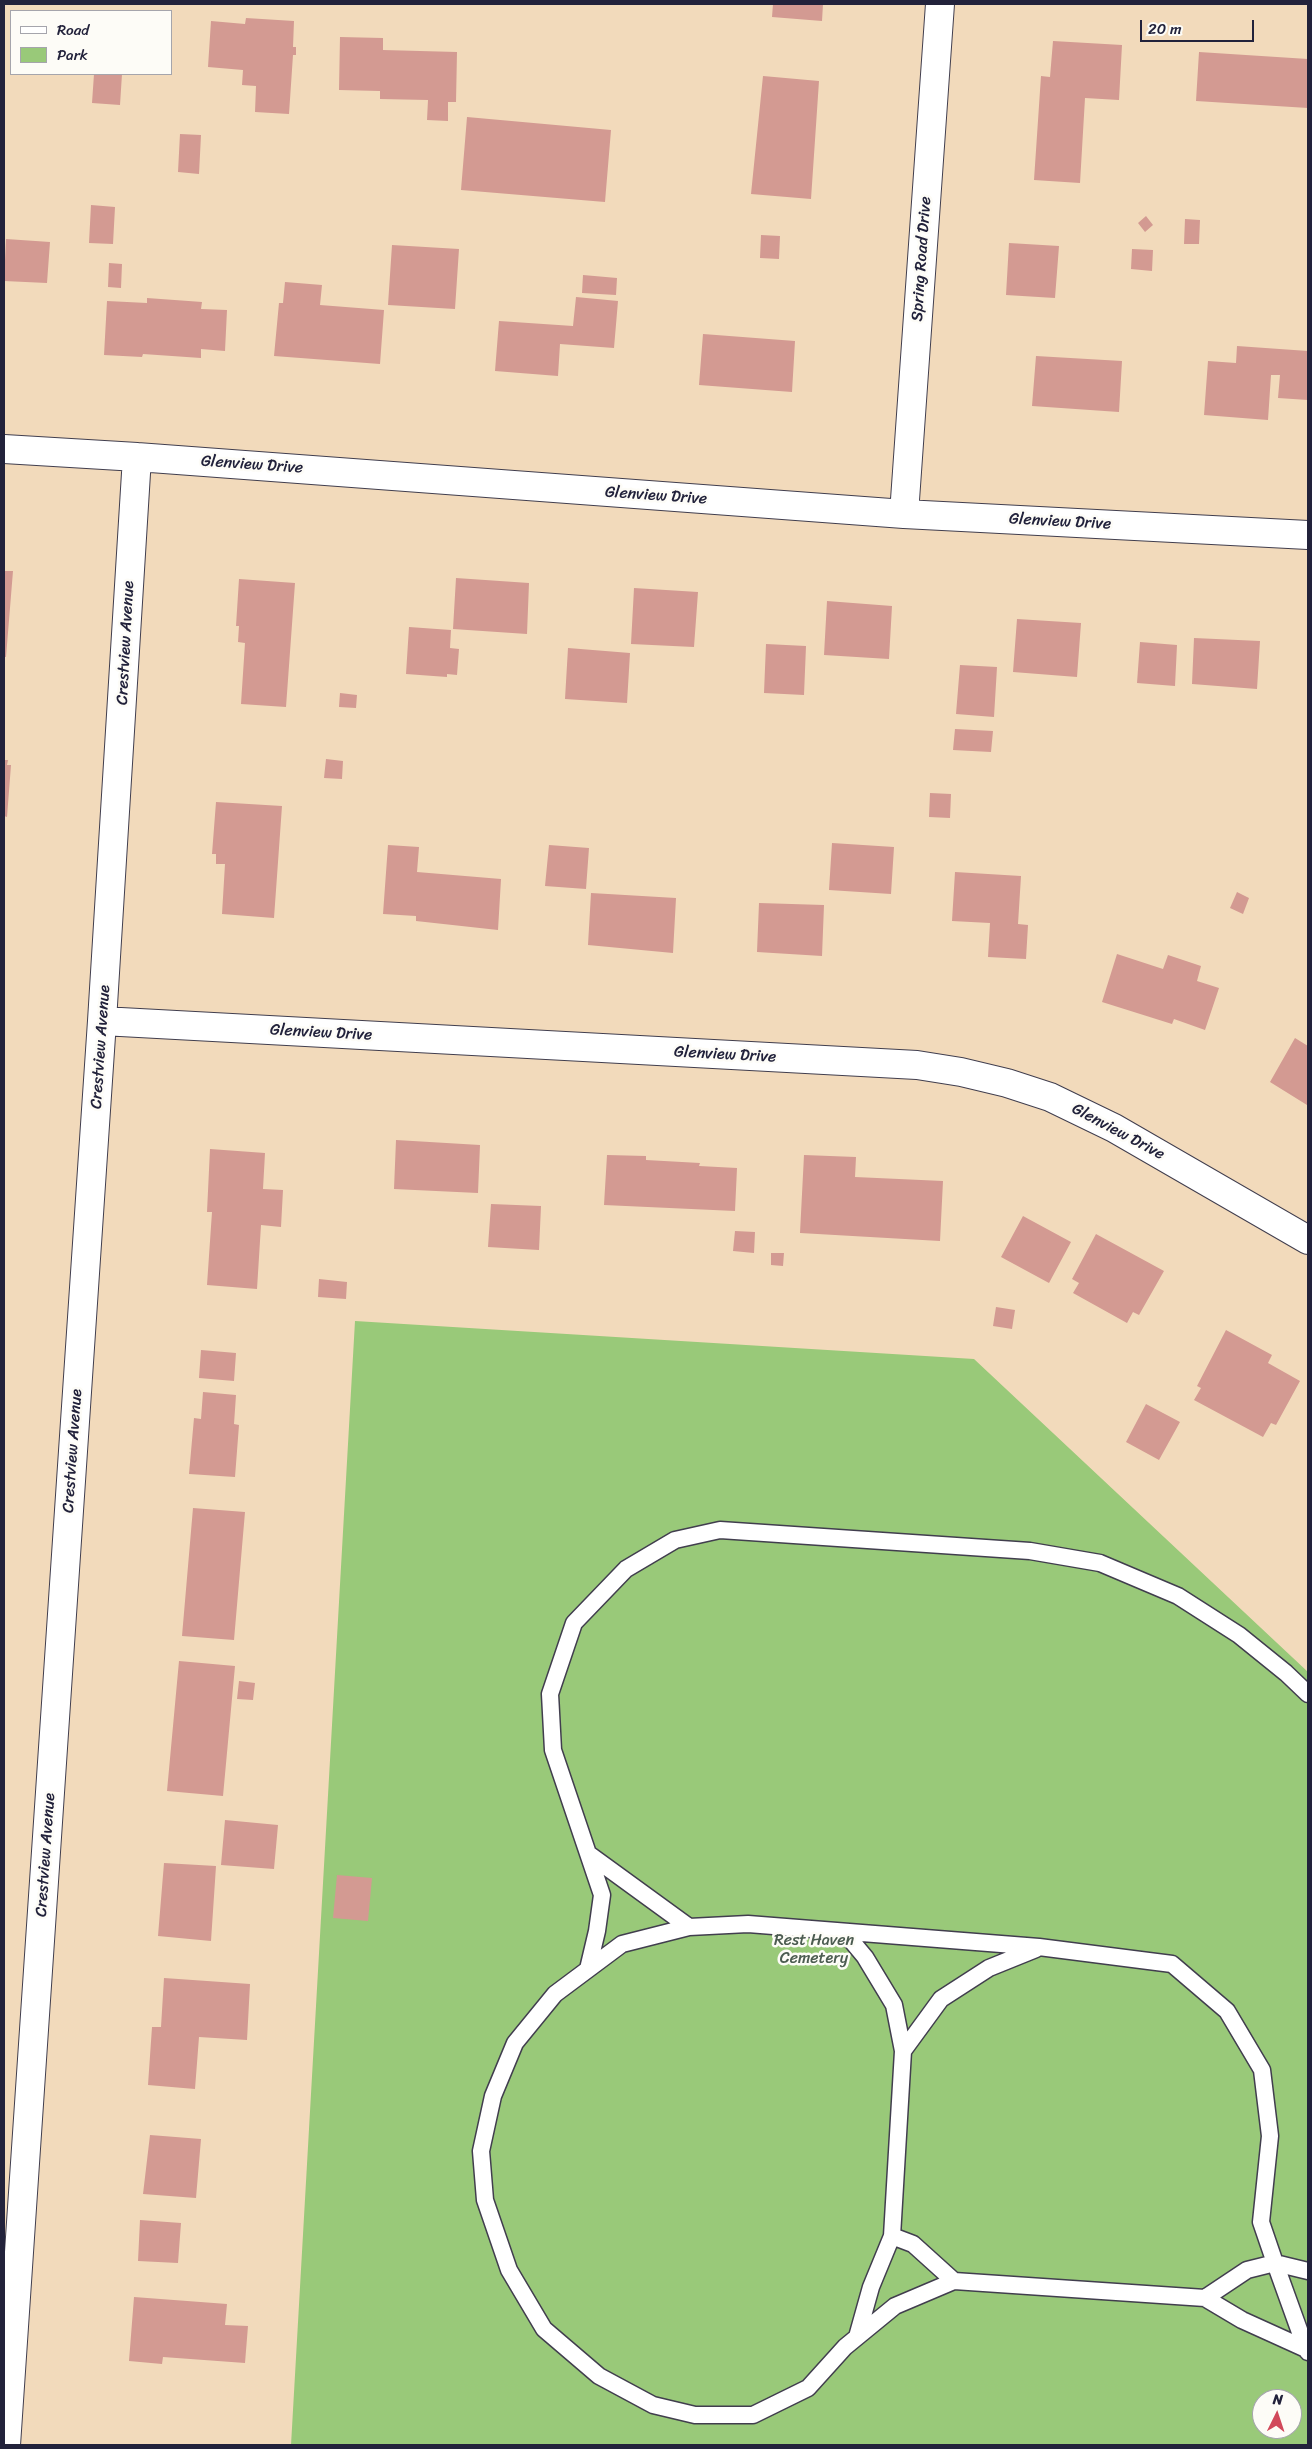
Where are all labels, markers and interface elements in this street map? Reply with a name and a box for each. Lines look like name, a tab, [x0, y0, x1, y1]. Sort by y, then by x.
legend	[10, 10, 172, 75]
scale bar	[1142, 10, 1256, 42]
text: 20 m	[1148, 16, 1182, 42]
text: Road	[57, 17, 89, 43]
text: Park	[57, 42, 88, 68]
street label: Spring Road Drive	[908, 196, 936, 322]
street label: Glenview Drive	[200, 452, 304, 478]
street label: Glenview Drive	[604, 483, 708, 509]
street label: Glenview Drive	[1008, 510, 1112, 534]
street label: Crestview Avenue	[113, 580, 139, 706]
street label: Crestview Avenue	[87, 984, 115, 1110]
street label: Glenview Drive	[269, 1021, 373, 1045]
street label: Glenview Drive	[673, 1043, 777, 1067]
street label: Glenview Drive	[1068, 1099, 1168, 1165]
street label: Crestview Avenue	[59, 1388, 87, 1514]
street label: Crestview Avenue	[32, 1792, 60, 1918]
park label: Rest Haven Cemetery	[774, 1931, 854, 1969]
text: N	[1272, 2387, 1284, 2412]
north arrow	[1252, 2389, 1302, 2439]

